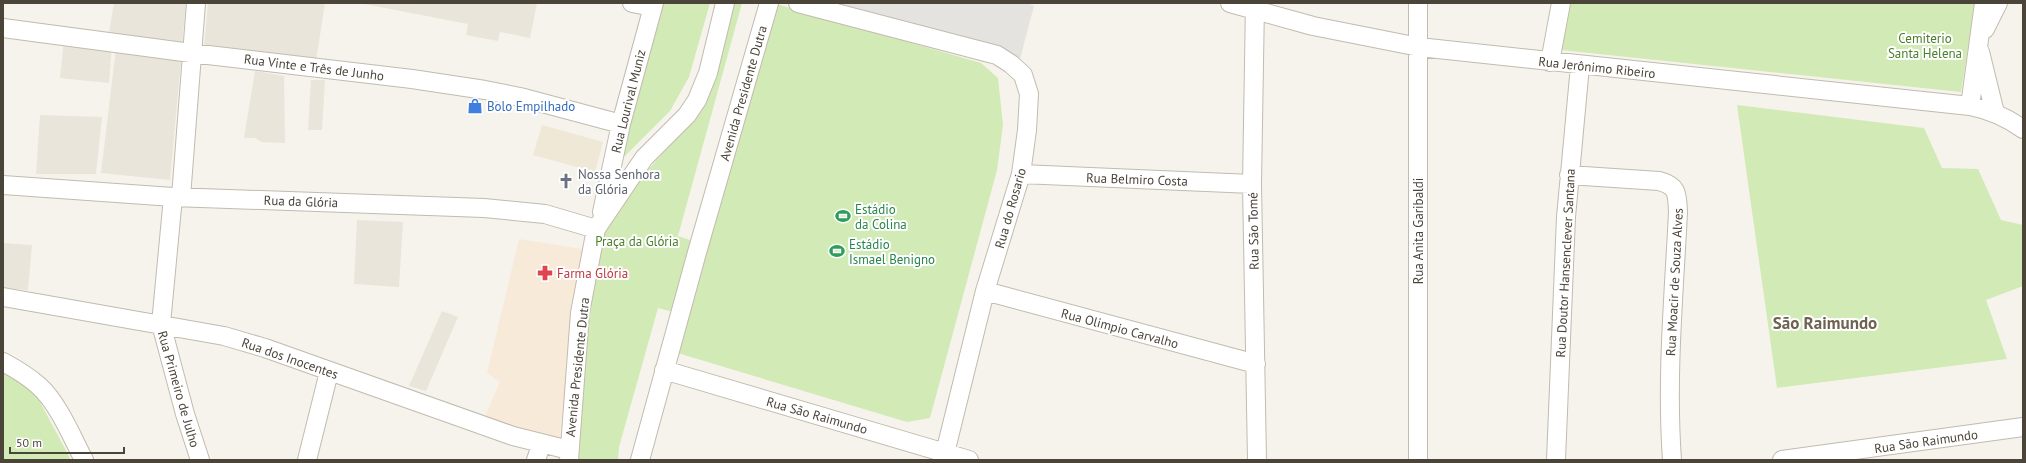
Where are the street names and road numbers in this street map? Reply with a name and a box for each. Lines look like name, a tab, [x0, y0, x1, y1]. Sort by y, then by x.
street label: Avenida Presidente Dutra	[716, 23, 771, 163]
street label: Rua Lourival Muniz	[607, 47, 650, 155]
street label: Rua Vinte e Três de Junho	[243, 50, 385, 85]
street label: Rua Jerônimo Ribeiro	[1538, 53, 1656, 82]
street label: Rua do Rosario	[991, 166, 1030, 250]
street label: Rua Doutor Hansenclever Santana	[1552, 168, 1579, 358]
street label: Rua Belmiro Costa	[1086, 169, 1188, 190]
street label: Rua Anita Garibaldi	[1410, 178, 1427, 284]
street label: Rua da Glória	[263, 192, 339, 211]
street label: Rua São Tomé	[1244, 192, 1263, 270]
street label: Rua Moacir de Souza Alves	[1662, 208, 1687, 357]
street label: Avenida Presidente Dutra	[562, 297, 593, 438]
street label: Rua Olimpio Carvalho	[1059, 305, 1180, 352]
street label: Rua Primeiro de Julho	[154, 329, 203, 449]
street label: Rua dos Inocentes	[239, 334, 340, 383]
street label: Rua São Raimundo	[764, 393, 869, 438]
street label: Rua São Raimundo	[1873, 426, 1979, 457]

